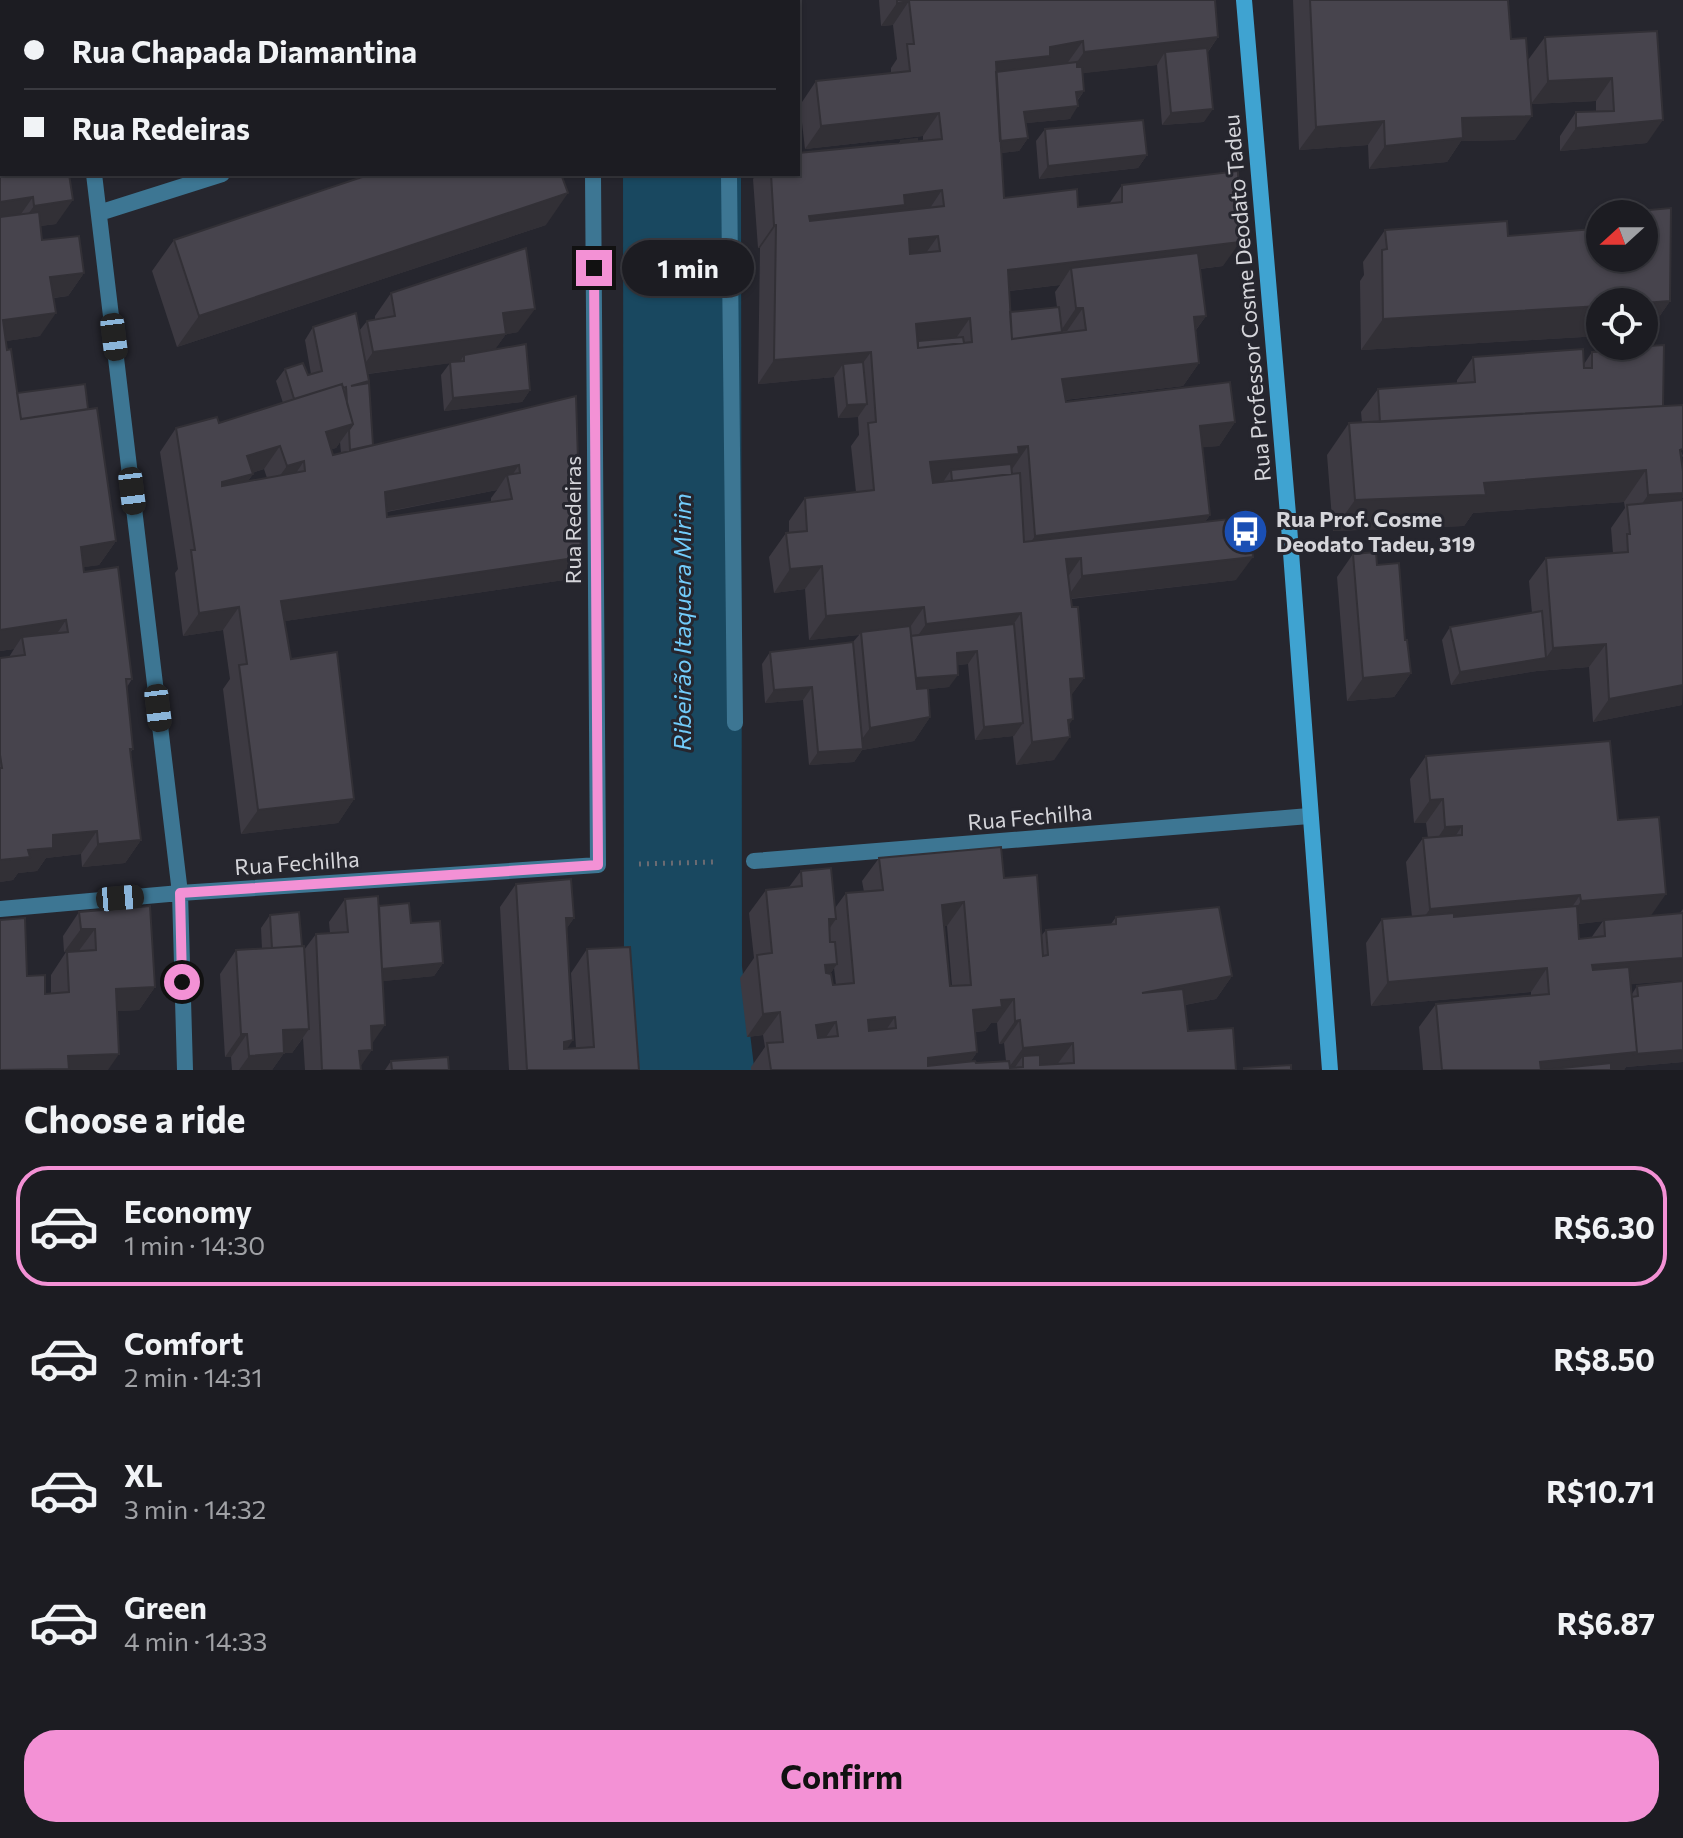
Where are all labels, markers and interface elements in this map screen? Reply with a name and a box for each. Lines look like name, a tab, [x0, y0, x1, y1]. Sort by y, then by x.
text: Rua Chapada Diamantina	[72, 32, 417, 69]
text: Rua Redeiras	[72, 109, 250, 146]
street label: Rua Professor Cosme Deodato Tadeu	[1217, 113, 1276, 483]
north arrow	[1586, 200, 1658, 272]
map controls	[1586, 200, 1658, 360]
callout: 1 min	[622, 240, 754, 296]
route end	[576, 250, 612, 286]
text: 1 min	[657, 252, 719, 283]
button: locate	[1586, 288, 1658, 360]
car	[99, 312, 129, 362]
street label: Rua Redeiras	[559, 456, 586, 584]
car	[117, 466, 147, 516]
water label: Ribeirão Itaquera Mirim	[667, 493, 696, 751]
place label: Rua Prof. Cosme Deodato Tadeu, 319	[1276, 505, 1475, 557]
bus stop icon: Rua Prof. Cosme Deodato Tadeu, 319	[1221, 508, 1269, 556]
car	[143, 683, 173, 733]
street label: Rua Fechilha	[966, 798, 1094, 835]
street label: Rua Fechilha	[234, 845, 360, 880]
car	[95, 884, 145, 912]
route start	[164, 964, 200, 1000]
text: Choose a ride	[24, 1096, 245, 1140]
icon: car	[28, 1190, 100, 1262]
text: Economy	[124, 1192, 252, 1229]
text: R$6.30	[1554, 1208, 1655, 1245]
text: 1 min · 14:30	[124, 1229, 265, 1260]
icon: car	[28, 1322, 100, 1394]
text: Comfort	[124, 1324, 243, 1361]
text: R$8.50	[1554, 1340, 1655, 1377]
text: 2 min · 14:31	[124, 1361, 263, 1392]
icon: car	[28, 1454, 100, 1526]
text: XL	[124, 1456, 163, 1493]
text: R$10.71	[1546, 1472, 1655, 1509]
text: 3 min · 14:32	[124, 1493, 266, 1524]
icon: car	[28, 1586, 100, 1658]
text: Green	[124, 1588, 207, 1625]
text: R$6.87	[1557, 1604, 1655, 1641]
text: 4 min · 14:33	[124, 1625, 267, 1656]
button: Confirm	[24, 1730, 1659, 1822]

